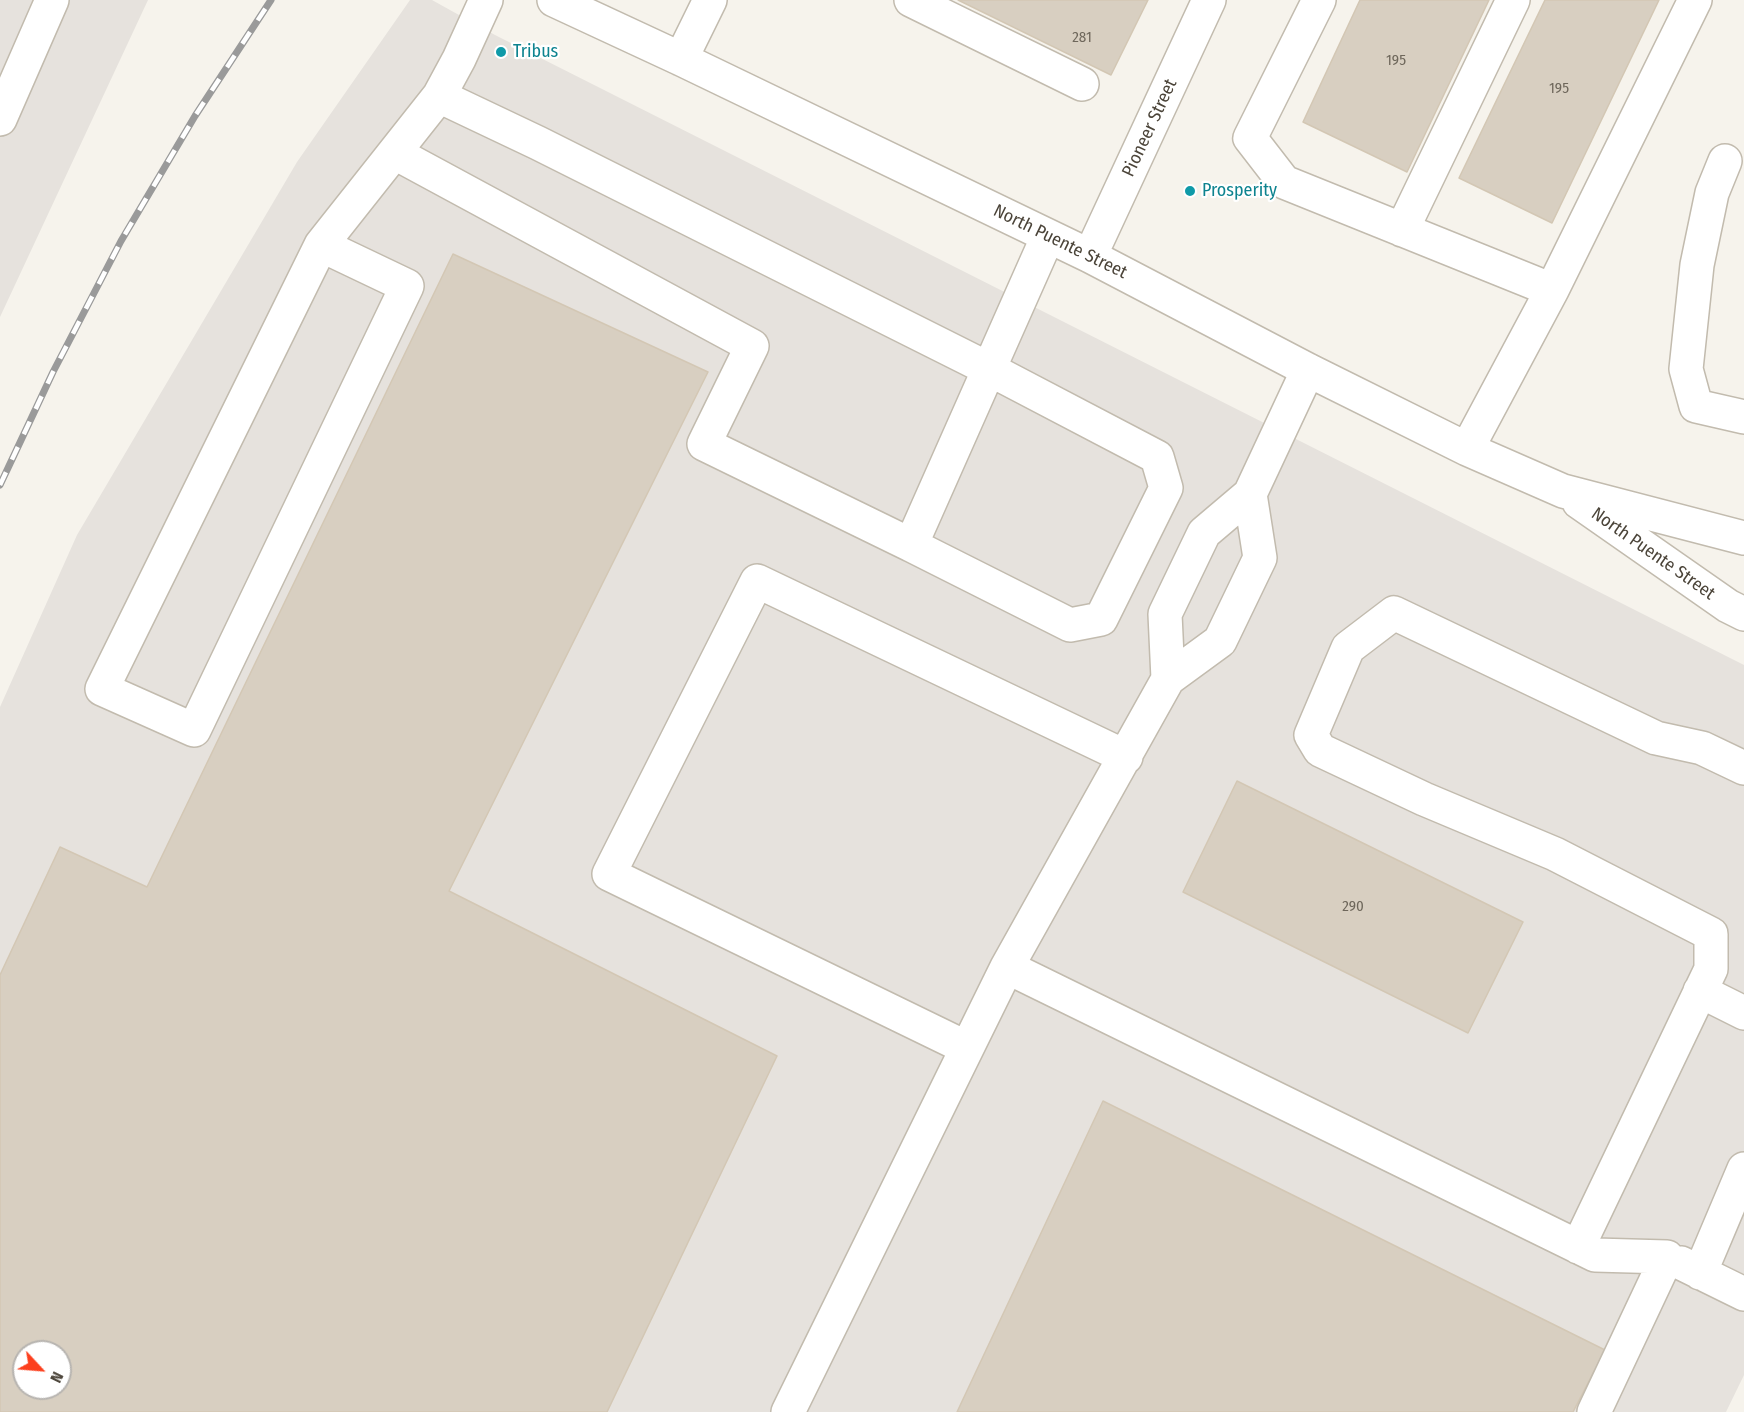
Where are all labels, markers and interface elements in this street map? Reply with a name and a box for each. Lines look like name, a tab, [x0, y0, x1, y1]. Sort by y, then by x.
house number: 281	[1072, 29, 1092, 47]
place label: Tribus	[513, 41, 558, 63]
marker: Tribus	[494, 45, 508, 59]
house number: 195	[1386, 52, 1406, 70]
street label: Pioneer Street	[1118, 76, 1182, 180]
house number: 195	[1549, 80, 1569, 98]
place label: Prosperity	[1202, 180, 1277, 202]
marker: Prosperity	[1183, 184, 1197, 198]
street label: North Puente Street	[990, 200, 1130, 284]
street label: North Puente Street	[1587, 503, 1719, 605]
house number: 290	[1342, 898, 1364, 916]
north arrow	[12, 1340, 72, 1400]
text: N	[46, 1369, 67, 1386]

